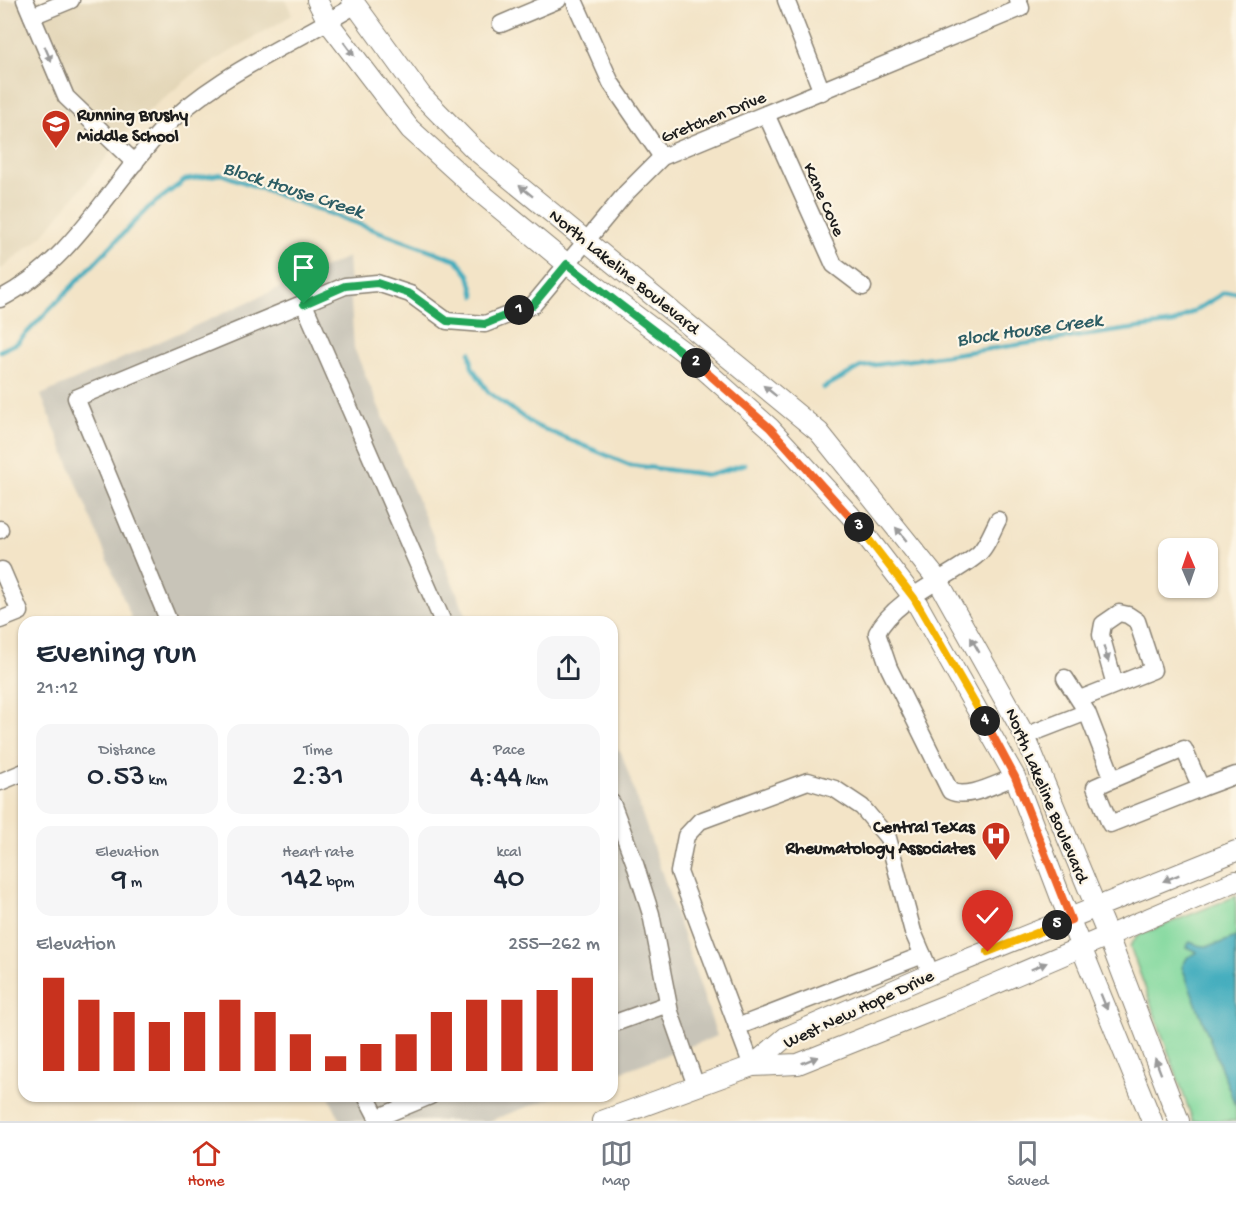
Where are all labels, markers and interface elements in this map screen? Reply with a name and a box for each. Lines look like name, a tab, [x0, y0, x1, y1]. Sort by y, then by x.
one-way arrow	[343, 40, 355, 56]
one-way arrow	[44, 45, 53, 63]
street label: Gretchen Drive	[658, 87, 770, 149]
place label: Running Brushy Middle School	[76, 106, 188, 148]
school or university icon: Running Brushy Middle School	[40, 108, 72, 150]
water label: Block House Creek	[220, 158, 368, 226]
street label: Kane Cove	[797, 160, 849, 241]
one-way arrow	[519, 186, 534, 198]
street label: North Lakeline Boulevard	[544, 206, 704, 341]
pin	[278, 242, 329, 304]
icon: arrive	[287, 251, 320, 284]
pin: 1	[504, 295, 534, 325]
text: 1	[516, 300, 522, 319]
water label: Block House Creek	[955, 310, 1106, 353]
pin: 2	[681, 348, 711, 378]
text: 2	[692, 353, 700, 372]
one-way arrow	[762, 384, 778, 397]
pin: 3	[844, 512, 874, 542]
text: 3	[855, 517, 863, 536]
one-way arrow	[894, 526, 907, 542]
north arrow	[1158, 538, 1218, 598]
map controls	[1158, 538, 1218, 598]
text: Evening run	[36, 636, 196, 674]
button: share	[537, 636, 600, 699]
one-way arrow	[970, 636, 980, 653]
one-way arrow	[1102, 645, 1111, 663]
text: 21:12	[36, 678, 78, 701]
street label: North Lakeline Boulevard	[999, 705, 1093, 888]
pin: 4	[970, 706, 1000, 736]
text: 4	[981, 711, 989, 730]
text: Distance	[99, 742, 155, 761]
text: Time	[303, 742, 333, 761]
text: Pace	[493, 742, 525, 761]
text: 0.53	[87, 761, 145, 796]
text: 2:31	[292, 761, 344, 796]
text: 4:44	[470, 761, 522, 796]
text: km	[145, 772, 167, 791]
text: /km	[522, 772, 548, 791]
place label: Central Texas Rheumatology Associates	[785, 818, 976, 860]
hospital icon: Central Texas Rheumatology Associates	[980, 820, 1012, 862]
text: Elevation	[95, 844, 159, 863]
text: Heart rate	[282, 844, 354, 863]
text: kcal	[497, 844, 521, 863]
text: 9	[112, 863, 127, 898]
text: 142	[282, 863, 323, 898]
text: 40	[493, 863, 525, 898]
one-way arrow	[1162, 873, 1180, 883]
text: m	[127, 874, 142, 893]
text: bpm	[323, 874, 354, 893]
pin	[962, 890, 1013, 952]
icon: check	[971, 899, 1004, 932]
pin: 5	[1042, 910, 1072, 940]
text: 5	[1053, 915, 1061, 934]
text: Elevation	[36, 934, 116, 957]
text: 255–262 m	[508, 934, 600, 957]
one-way arrow	[1030, 961, 1048, 971]
street label: West New Hope Drive	[781, 966, 938, 1054]
one-way arrow	[1099, 993, 1109, 1011]
one-way arrow	[801, 1054, 819, 1064]
one-way arrow	[1153, 1057, 1163, 1075]
tab: Home	[187, 1137, 225, 1192]
tab: Map	[600, 1137, 633, 1192]
tab: Saved	[1007, 1137, 1048, 1192]

